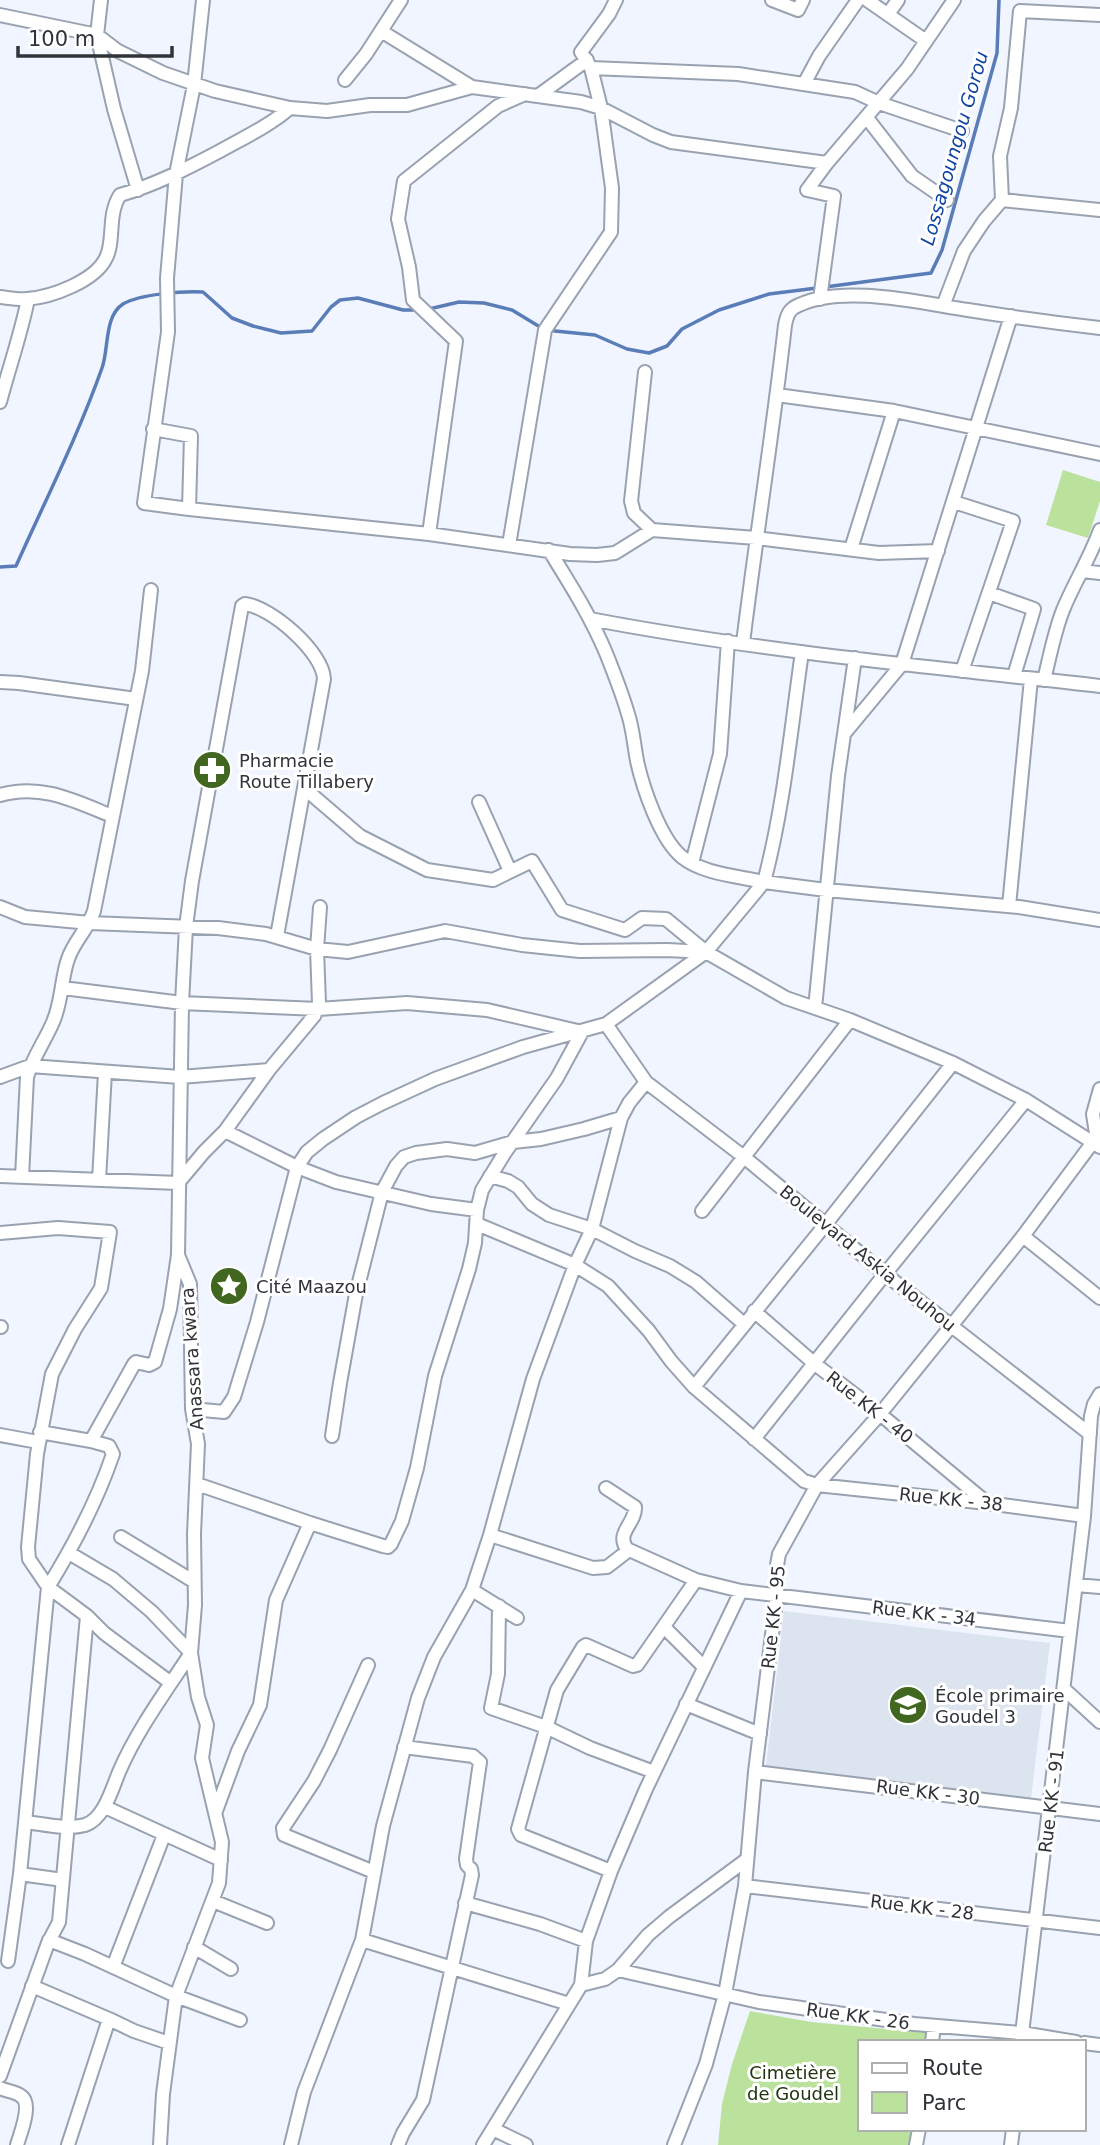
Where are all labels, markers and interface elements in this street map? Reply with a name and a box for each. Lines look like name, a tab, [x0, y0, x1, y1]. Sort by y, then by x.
scale bar	[18, 14, 172, 58]
text: 100 m	[28, 27, 95, 51]
water label: Lossagoungou Gorou	[916, 48, 992, 248]
pharmacy icon: Pharmacie Route Tillabery	[191, 749, 233, 791]
place label: Pharmacie Route Tillabery	[239, 750, 374, 792]
street label: Boulevard Askia Nouhou	[776, 1181, 960, 1335]
place icon: Cité Maazou	[208, 1265, 250, 1307]
place label: Cité Maazou	[256, 1276, 367, 1297]
street label: Anassara kwara	[177, 1287, 207, 1431]
street label: Rue KK - 40	[822, 1367, 918, 1447]
street label: Rue KK - 38	[898, 1483, 1004, 1515]
street label: Rue KK - 95	[757, 1564, 789, 1670]
street label: Rue KK - 34	[871, 1596, 977, 1630]
school or university icon: École primaire Goudel 3	[887, 1684, 929, 1726]
place label: École primaire Goudel 3	[935, 1685, 1065, 1727]
street label: Rue KK - 91	[1034, 1748, 1068, 1854]
street label: Rue KK - 30	[875, 1775, 981, 1809]
street label: Rue KK - 28	[869, 1890, 975, 1924]
street label: Rue KK - 26	[805, 1998, 911, 2034]
legend	[858, 2040, 1086, 2131]
text: Route	[922, 2056, 983, 2080]
park label: Cimetière de Goudel	[747, 2062, 839, 2104]
text: Parc	[922, 2091, 966, 2115]

